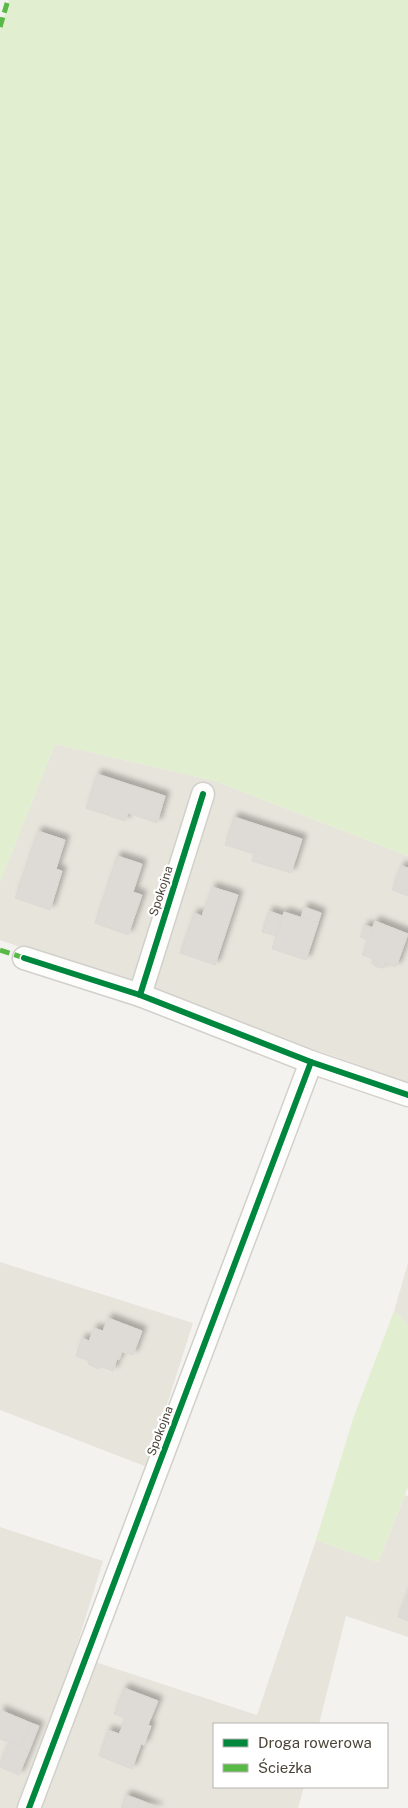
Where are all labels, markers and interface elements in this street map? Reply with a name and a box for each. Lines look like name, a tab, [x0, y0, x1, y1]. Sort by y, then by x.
street label: Spokojna	[146, 864, 176, 918]
street label: Spokojna	[144, 1404, 176, 1458]
legend	[213, 1723, 388, 1788]
text: Droga rowerowa	[258, 1734, 372, 1751]
text: Ścieżka	[258, 1758, 312, 1776]

